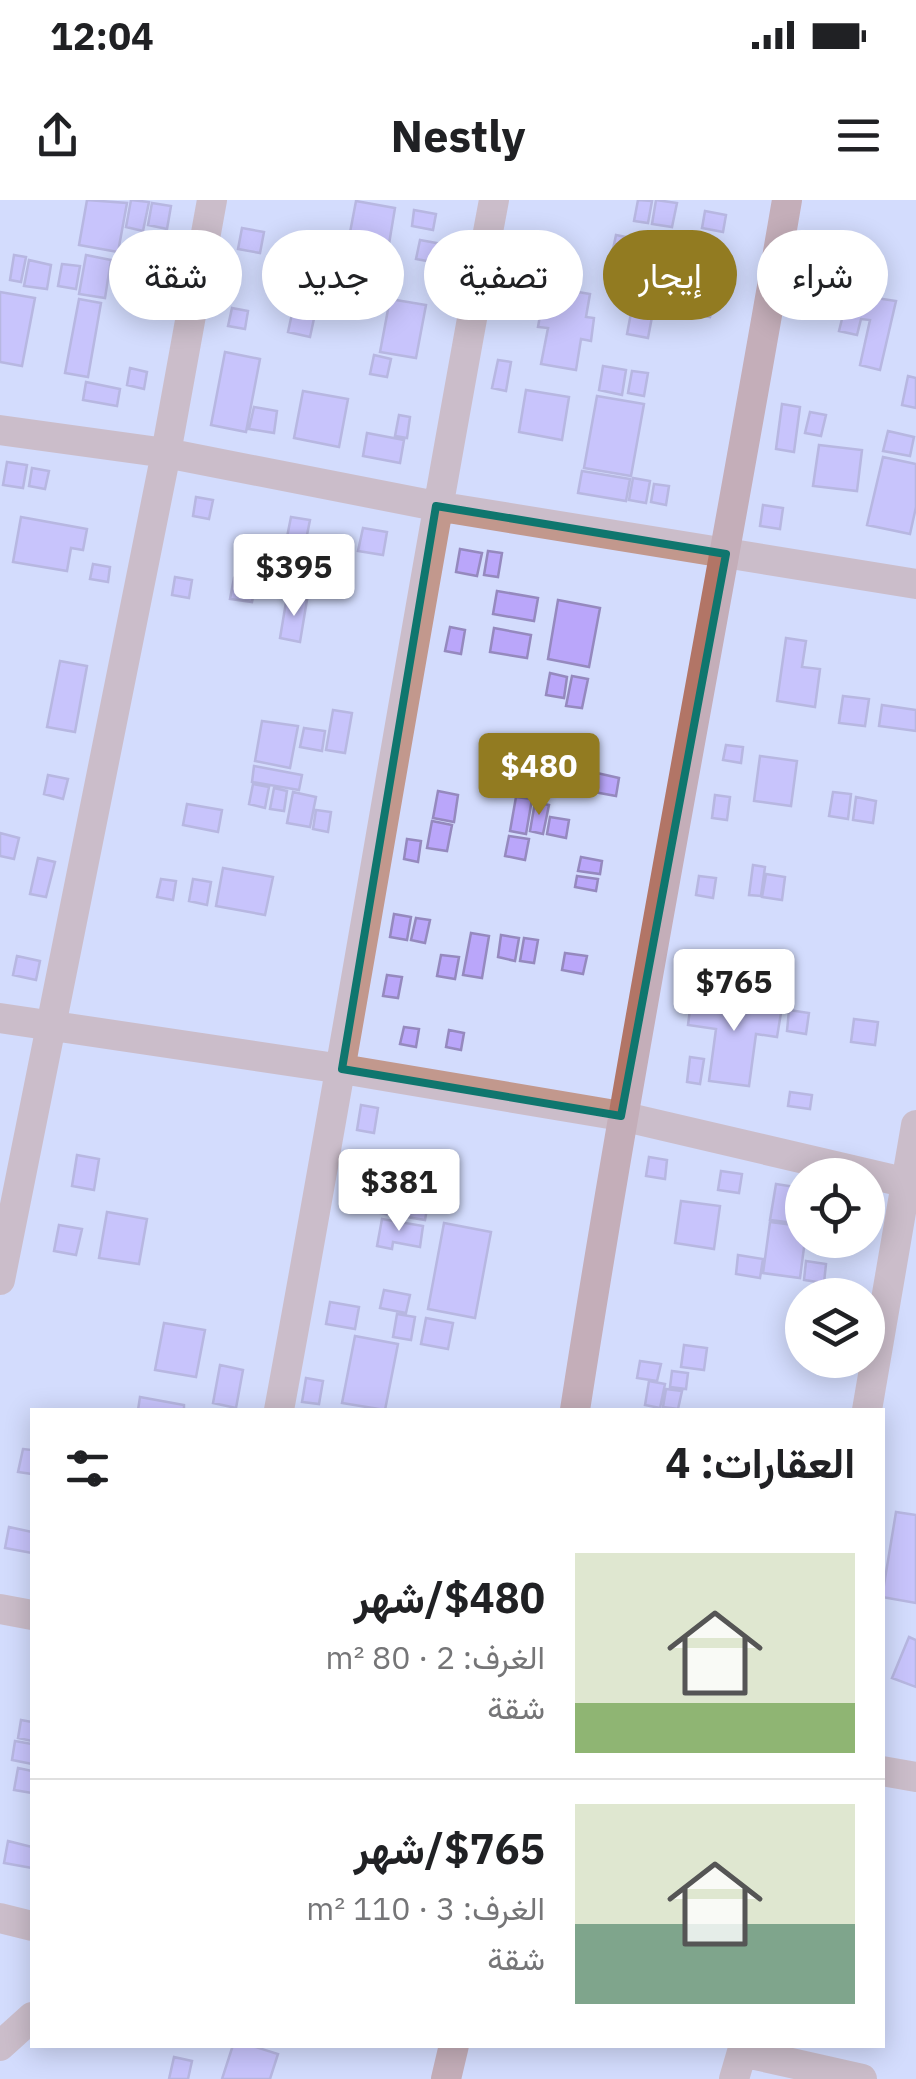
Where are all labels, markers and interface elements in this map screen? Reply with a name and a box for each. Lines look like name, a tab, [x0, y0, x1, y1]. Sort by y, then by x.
text: 12:04	[50, 11, 154, 60]
text: Nestly	[391, 106, 525, 164]
icon: share	[30, 108, 85, 163]
icon: menu	[831, 108, 886, 163]
chip: شقة	[109, 230, 242, 320]
chip: جديد	[262, 230, 404, 320]
chip: تصفية	[424, 230, 583, 320]
chip: إيجار	[603, 230, 737, 320]
chip: شراء	[757, 230, 888, 320]
pin: $395	[235, 534, 353, 619]
text: $395	[256, 545, 332, 587]
pin: $480	[480, 733, 598, 818]
text: $480	[501, 744, 577, 786]
pin: $765	[675, 949, 793, 1034]
text: $765	[696, 960, 772, 1002]
pin: $381	[340, 1149, 458, 1234]
map controls	[785, 1158, 885, 1378]
button: locate	[785, 1158, 885, 1258]
text: $381	[361, 1160, 437, 1202]
button: layers	[785, 1278, 885, 1378]
text: العقارات: 4	[665, 1435, 855, 1490]
icon: filters	[60, 1441, 115, 1496]
text: $480/شهر	[354, 1570, 545, 1625]
icon: home	[655, 1593, 775, 1713]
text: الغرف: 2 · 80 m²	[326, 1636, 545, 1678]
text: شقة	[487, 1686, 545, 1728]
text: $765/شهر	[354, 1821, 545, 1876]
icon: home	[655, 1844, 775, 1964]
text: الغرف: 3 · 110 m²	[306, 1887, 545, 1929]
text: شقة	[487, 1937, 545, 1979]

